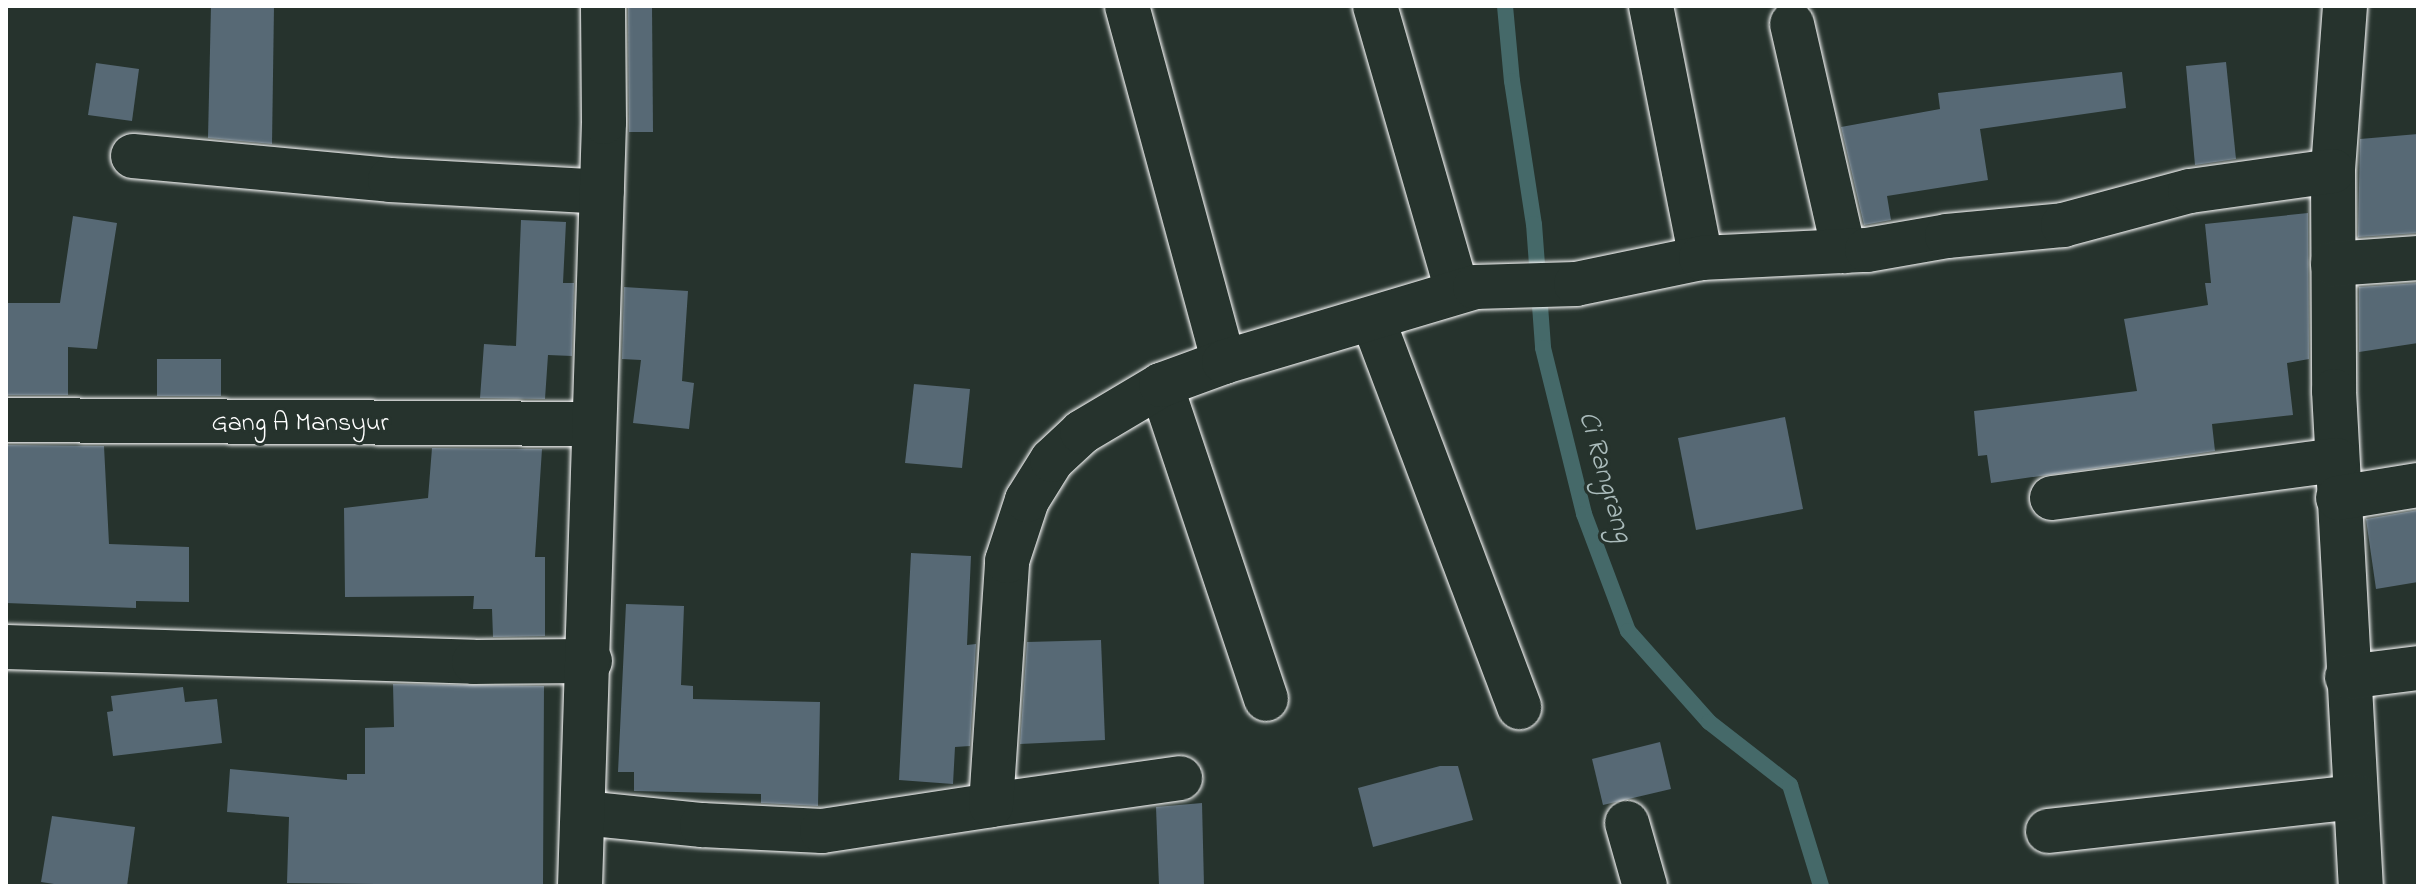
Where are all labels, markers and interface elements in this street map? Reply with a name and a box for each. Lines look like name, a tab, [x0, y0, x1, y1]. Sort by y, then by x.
water label: Ci Rangrang	[1569, 408, 1639, 546]
street label: Gang A Mansyur	[211, 409, 389, 441]

